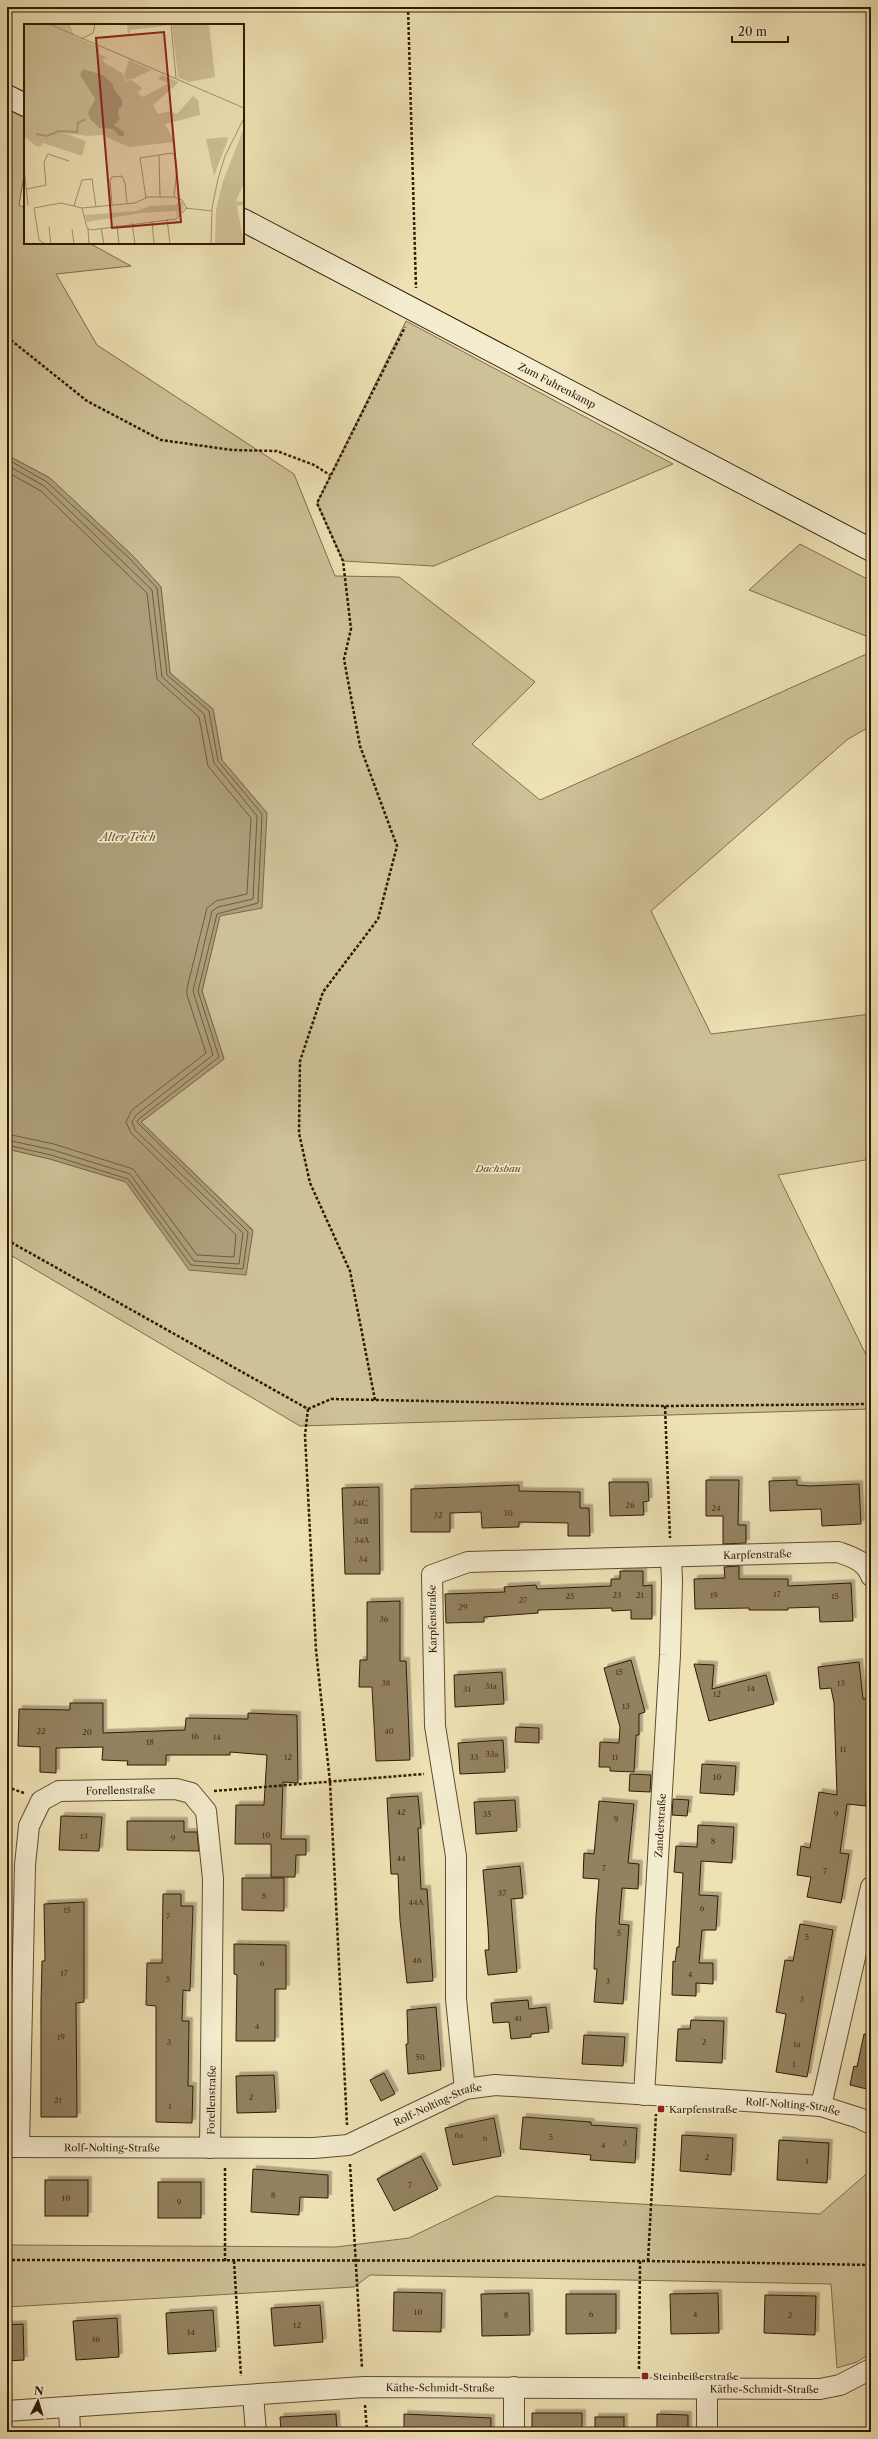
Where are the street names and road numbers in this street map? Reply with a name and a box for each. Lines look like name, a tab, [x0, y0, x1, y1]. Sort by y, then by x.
street label: Zum Fuhrenkamp	[516, 360, 598, 411]
street label: Karpfenstraße	[723, 1547, 792, 1562]
street label: Karpfenstraße	[425, 1584, 440, 1653]
street label: Forellenstraße	[85, 1783, 156, 1798]
street label: Zanderstraße	[652, 1793, 669, 1858]
street label: Forellenstraße	[204, 2065, 219, 2135]
street label: Rolf-Nolting-Straße	[391, 2081, 483, 2129]
street label: Rolf-Nolting-Straße	[745, 2095, 842, 2119]
street label: Rolf-Nolting-Straße	[64, 2141, 160, 2154]
street label: Käthe-Schmidt-Straße	[386, 2381, 495, 2395]
street label: Käthe-Schmidt-Straße	[710, 2383, 819, 2396]

